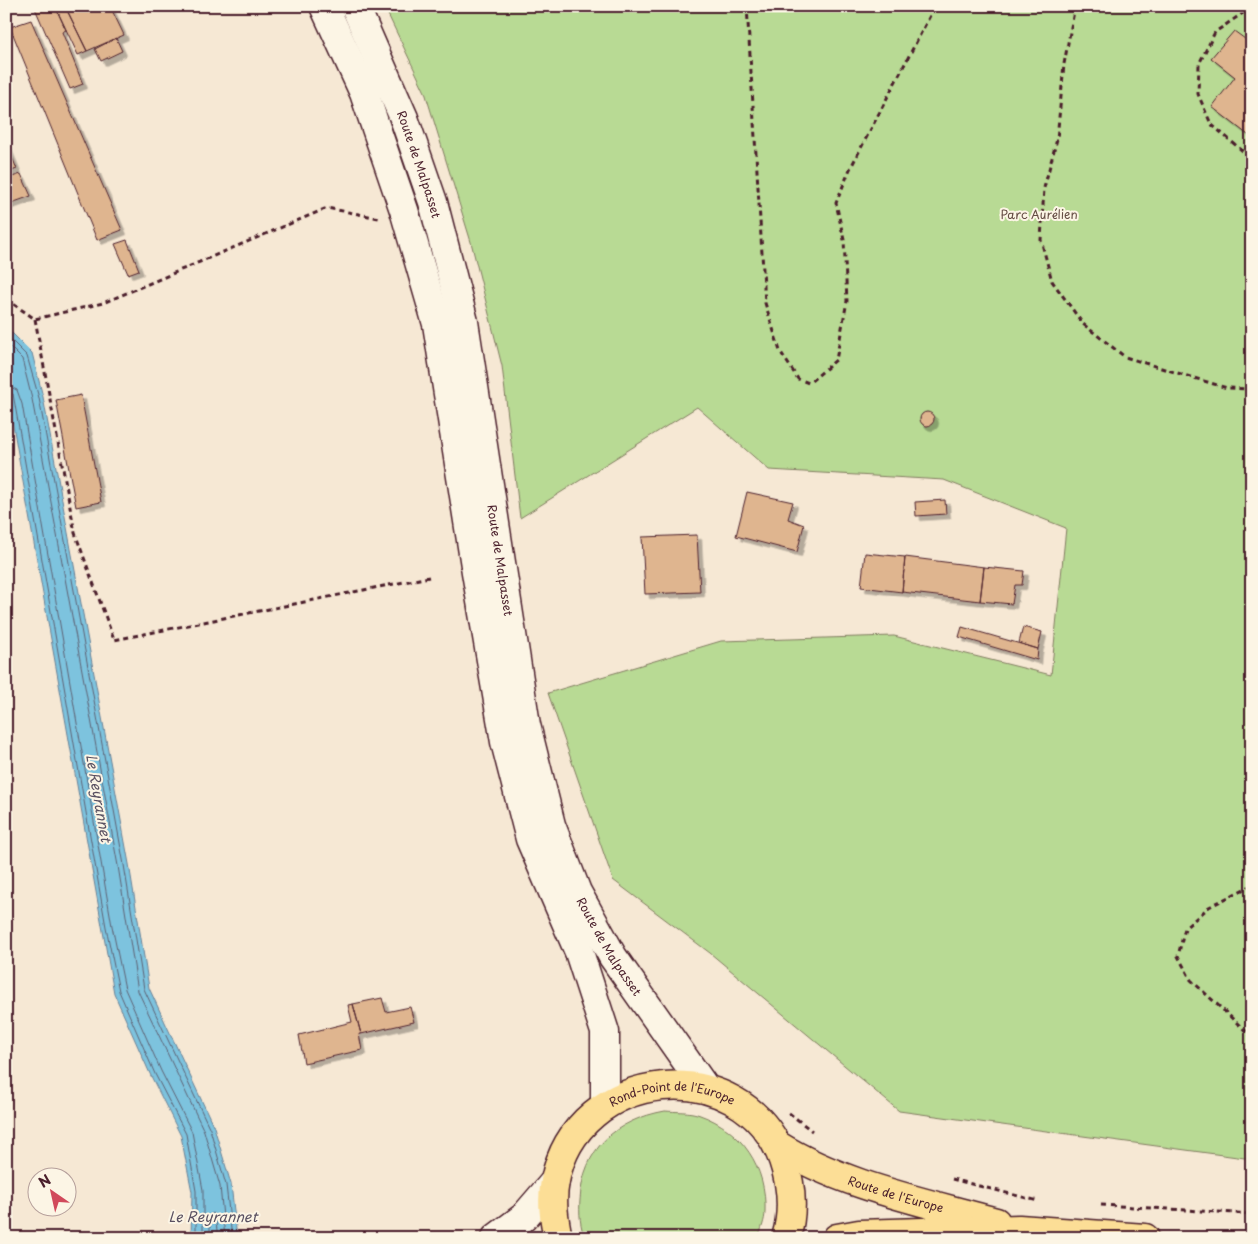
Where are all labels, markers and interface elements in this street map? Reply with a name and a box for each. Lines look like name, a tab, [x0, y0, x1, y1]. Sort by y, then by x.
street label: Route de Malpasset	[393, 108, 446, 220]
park label: Parc Aurélien	[1000, 205, 1078, 223]
street label: Route de Malpasset	[483, 503, 518, 617]
water label: Le Reyrannet	[81, 752, 117, 846]
street label: Route de Malpasset	[573, 894, 646, 999]
text: Rond-Point de l'Europe	[605, 1076, 739, 1111]
street label: Rond-Point de l'Europe	[607, 1098, 739, 1112]
north arrow	[28, 1166, 78, 1216]
text: N	[34, 1169, 55, 1193]
street label: Route de l'Europe	[845, 1171, 946, 1217]
water label: Le Reyrannet	[169, 1206, 260, 1227]

